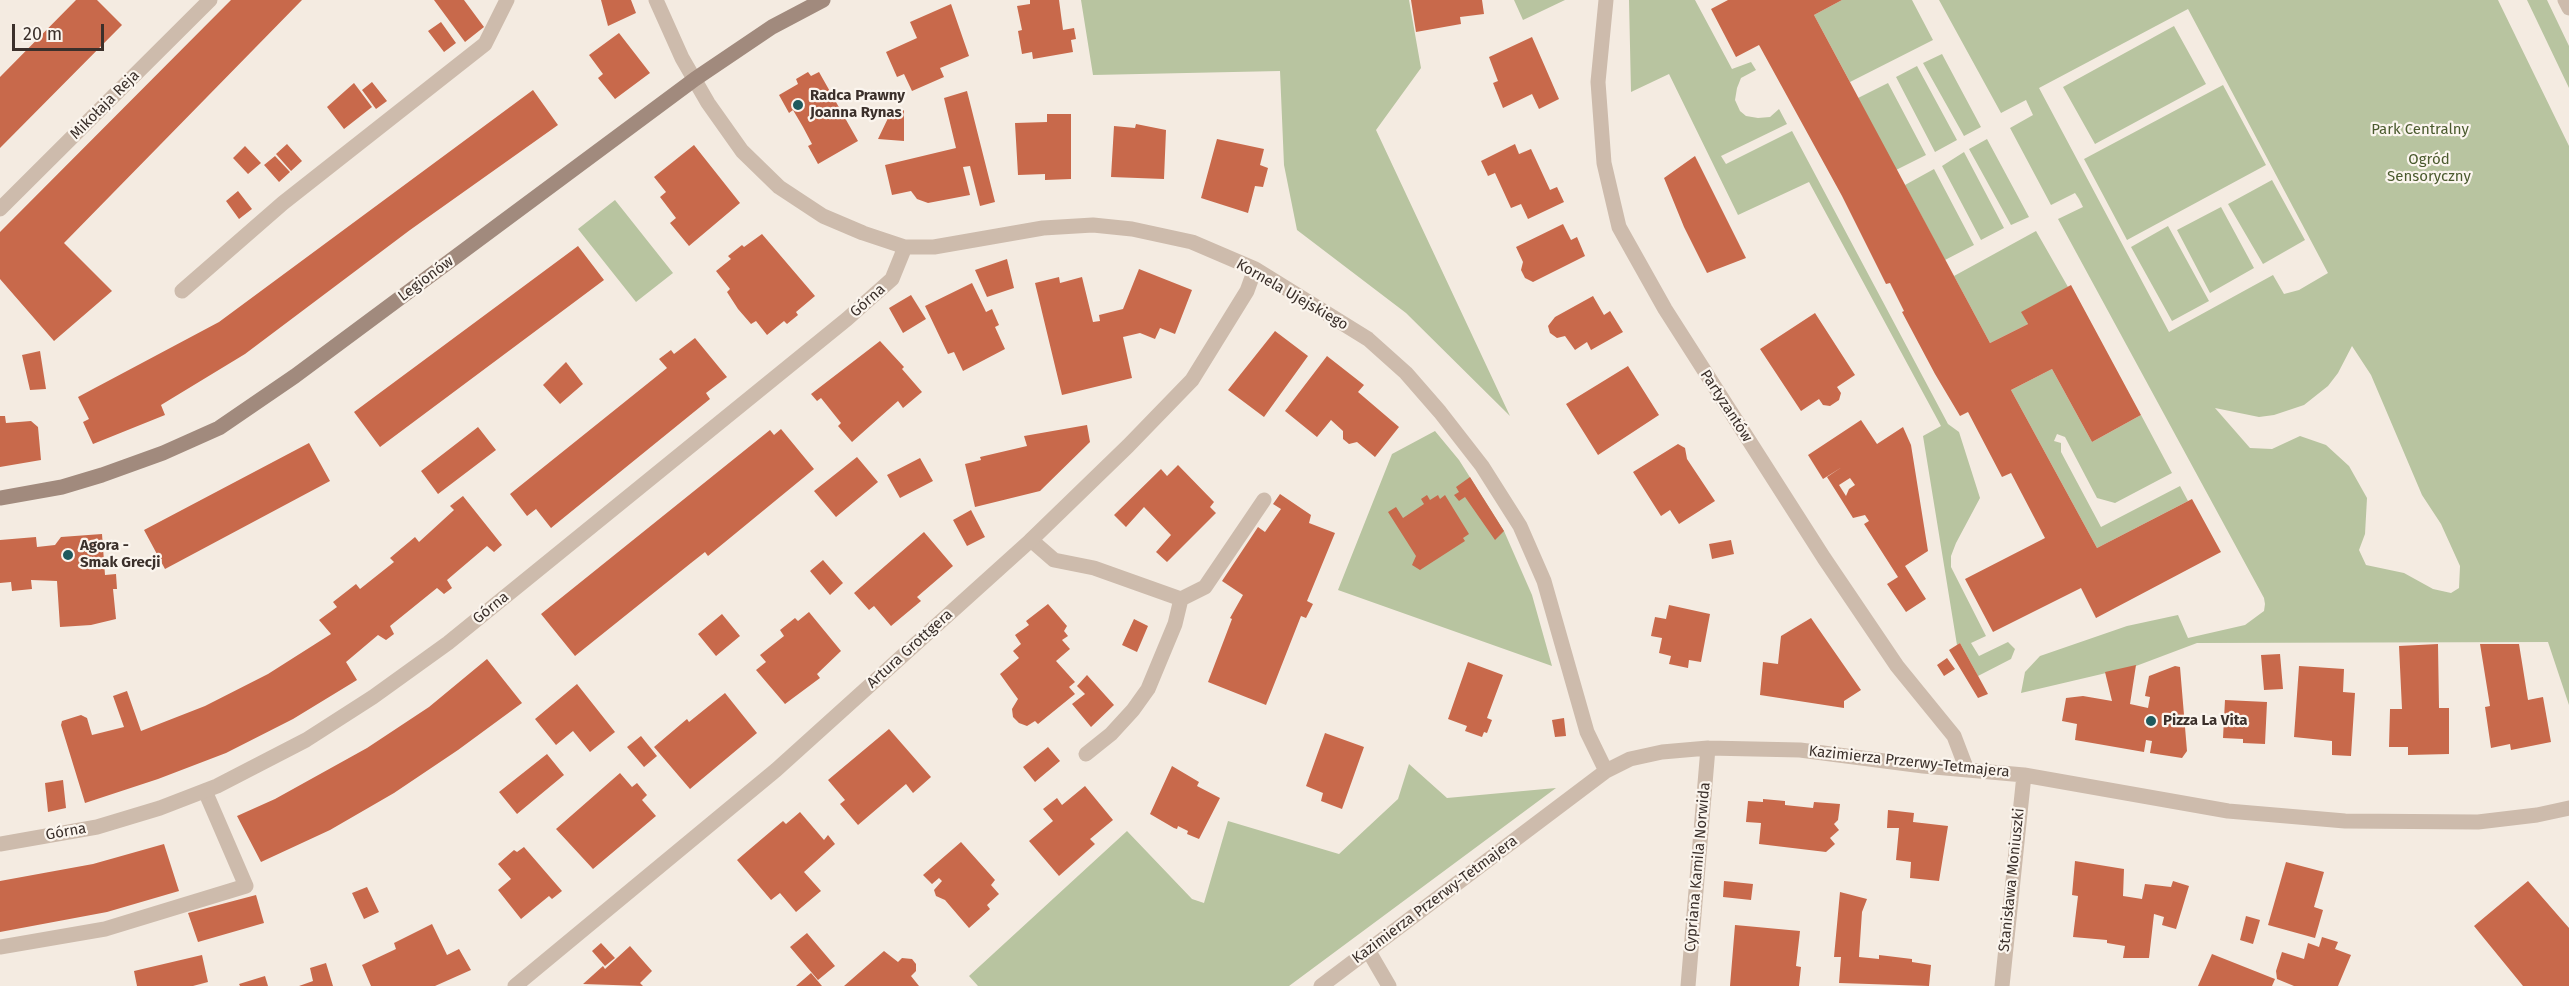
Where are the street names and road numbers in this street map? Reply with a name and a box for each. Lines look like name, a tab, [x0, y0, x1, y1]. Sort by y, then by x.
street label: Mikołaja Reja	[67, 67, 143, 143]
street label: Legionów	[395, 252, 457, 306]
street label: Kornela Ujejskiego	[1233, 256, 1351, 334]
street label: Górna	[847, 281, 889, 321]
street label: Partyzantów	[1696, 366, 1756, 446]
street label: Górna	[469, 588, 513, 628]
street label: Artura Grottgera	[863, 606, 957, 692]
street label: Kazimierza Przerwy-Tetmajera	[1808, 742, 2010, 782]
street label: Cypriana Kamila Norwida	[1682, 781, 1714, 953]
street label: Stanisława Moniuszki	[1995, 807, 2029, 953]
street label: Górna	[44, 820, 88, 844]
street label: Kazimierza Przerwy-Tetmajera	[1349, 832, 1521, 968]

